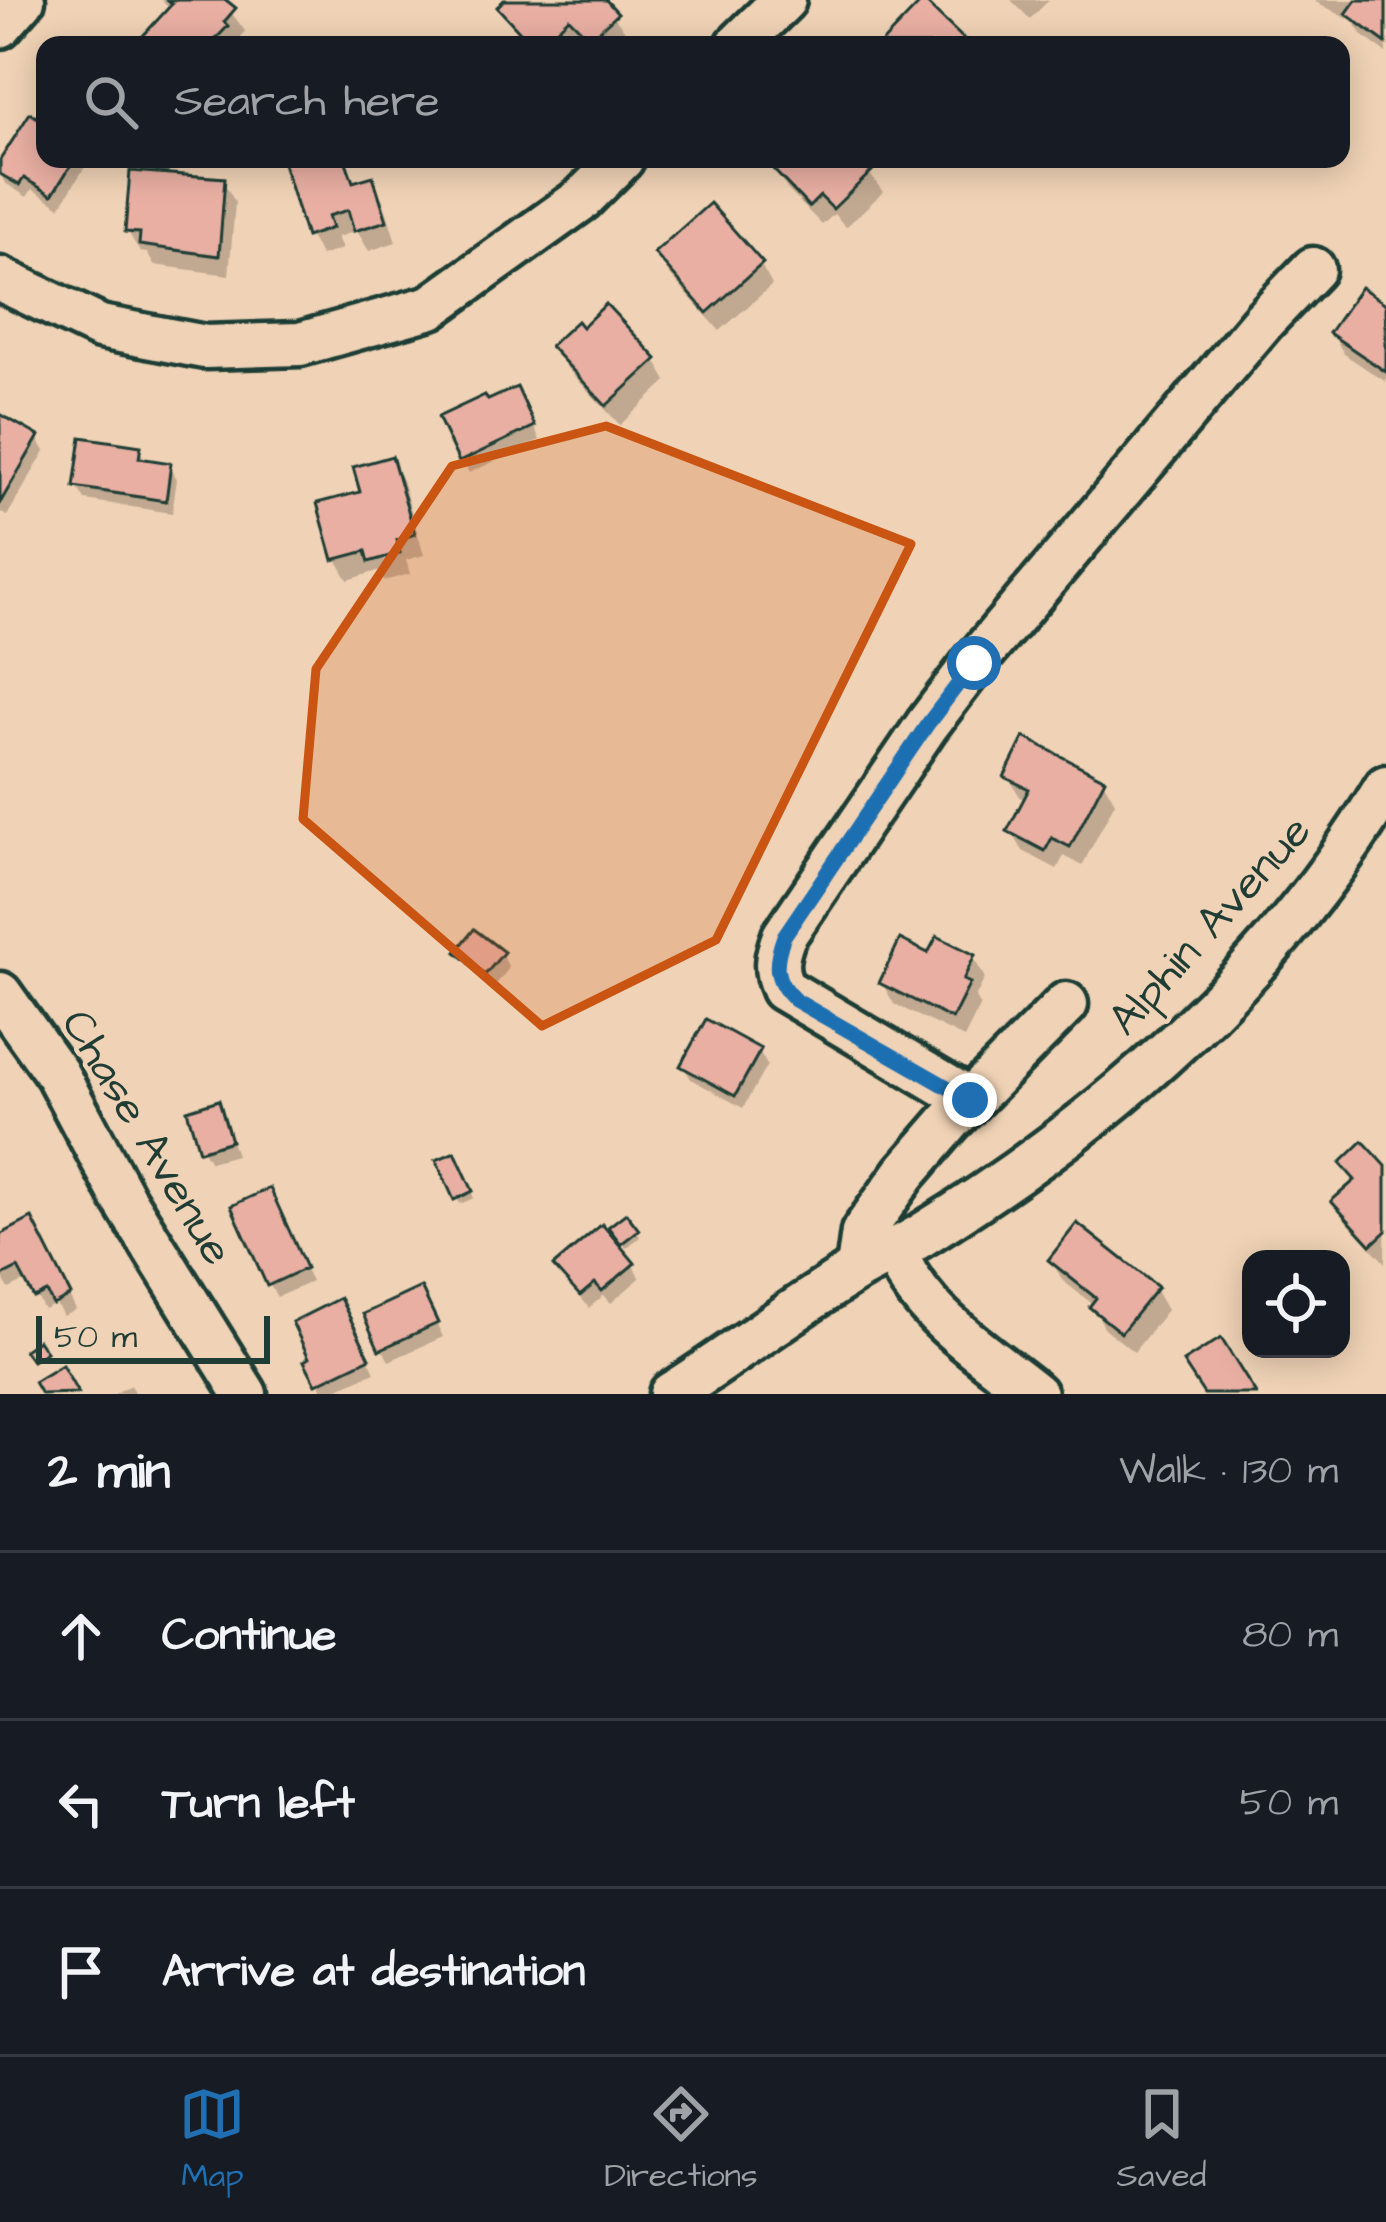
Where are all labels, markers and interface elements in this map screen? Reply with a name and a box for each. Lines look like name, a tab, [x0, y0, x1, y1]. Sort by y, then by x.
search box	[36, 36, 1350, 168]
icon: search	[78, 69, 144, 135]
text: Search here	[174, 71, 440, 133]
route start	[947, 636, 1001, 690]
street label: Alphin Avenue	[1095, 802, 1326, 1050]
street label: Chase Avenue	[46, 998, 247, 1277]
route end	[943, 1073, 997, 1127]
map controls	[1242, 1250, 1350, 1358]
button: locate	[1242, 1250, 1350, 1358]
scale bar	[36, 1310, 270, 1363]
text: 50 m	[54, 1314, 137, 1360]
text: 2 min	[48, 1437, 171, 1508]
text: Walk · 130 m	[1119, 1445, 1338, 1499]
icon: ahead	[48, 1603, 114, 1669]
text: Continue	[162, 1605, 336, 1667]
text: 80 m	[1242, 1609, 1338, 1663]
icon: left	[48, 1771, 114, 1837]
text: Turn left	[162, 1773, 355, 1835]
text: 50 m	[1240, 1777, 1338, 1831]
icon: arrive	[48, 1939, 114, 2005]
text: Arrive at destination	[162, 1941, 585, 2003]
tab: Map	[179, 2081, 245, 2199]
tab: Directions	[604, 2081, 758, 2199]
tab: Saved	[1117, 2081, 1207, 2199]

